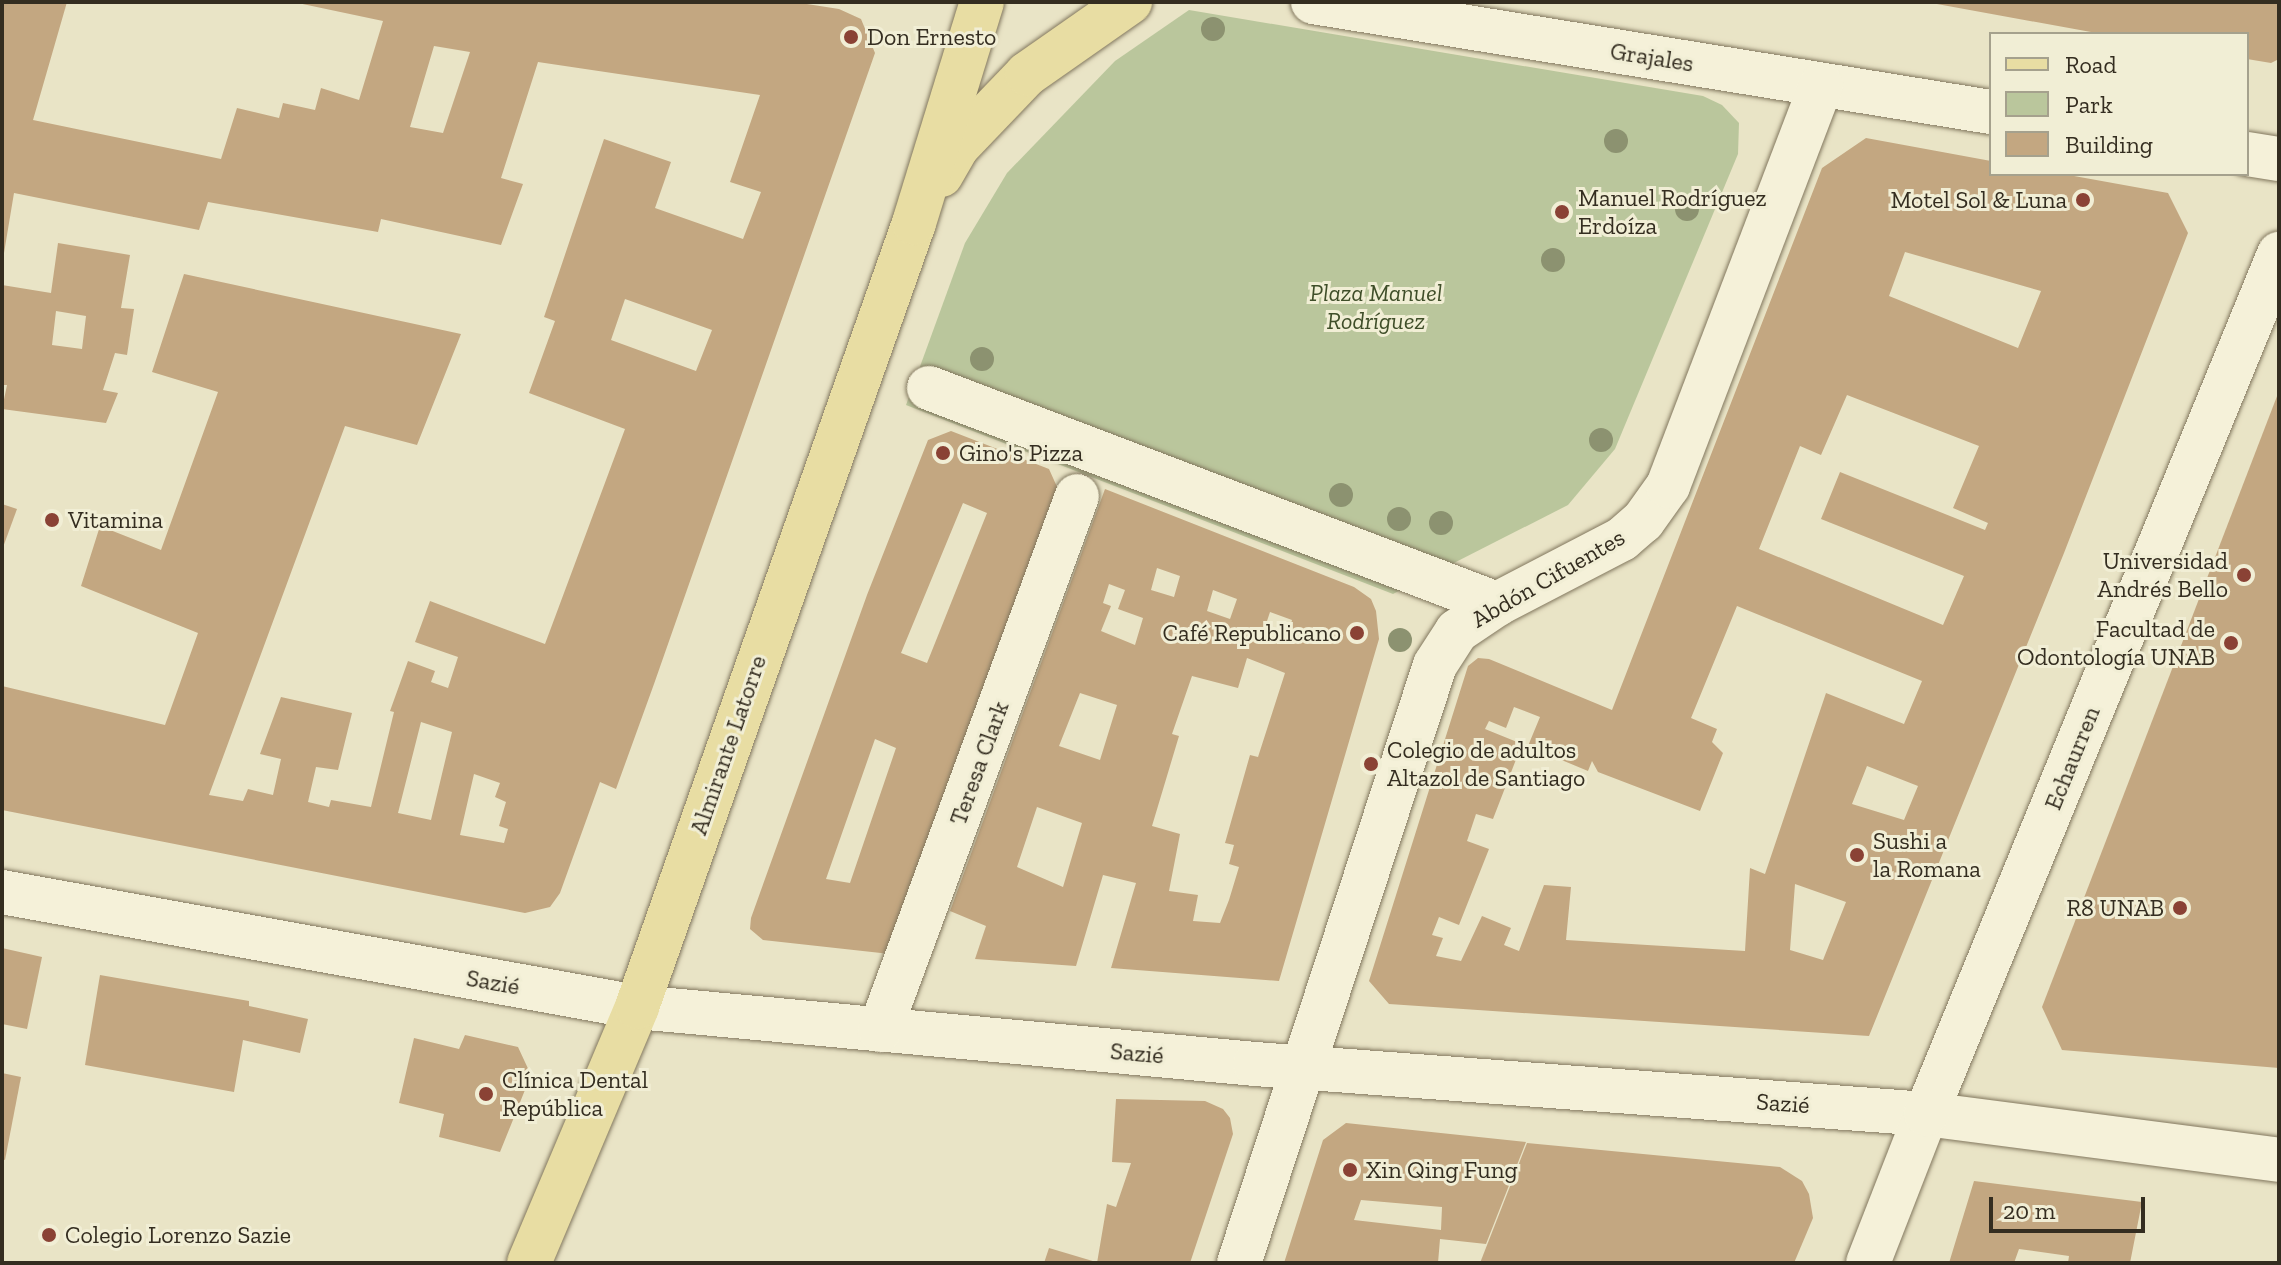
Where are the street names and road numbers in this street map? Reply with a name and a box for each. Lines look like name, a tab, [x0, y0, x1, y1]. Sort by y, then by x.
street label: Grajales	[1608, 36, 1696, 78]
street label: Abdón Cifuentes	[1466, 522, 1630, 634]
street label: Almirante Latorre	[684, 652, 772, 838]
street label: Teresa Clark	[943, 697, 1015, 829]
street label: Echaurren	[2038, 702, 2106, 814]
street label: Sazié	[464, 963, 522, 1001]
street label: Sazié	[1109, 1036, 1165, 1070]
street label: Sazié	[1755, 1087, 1811, 1119]

